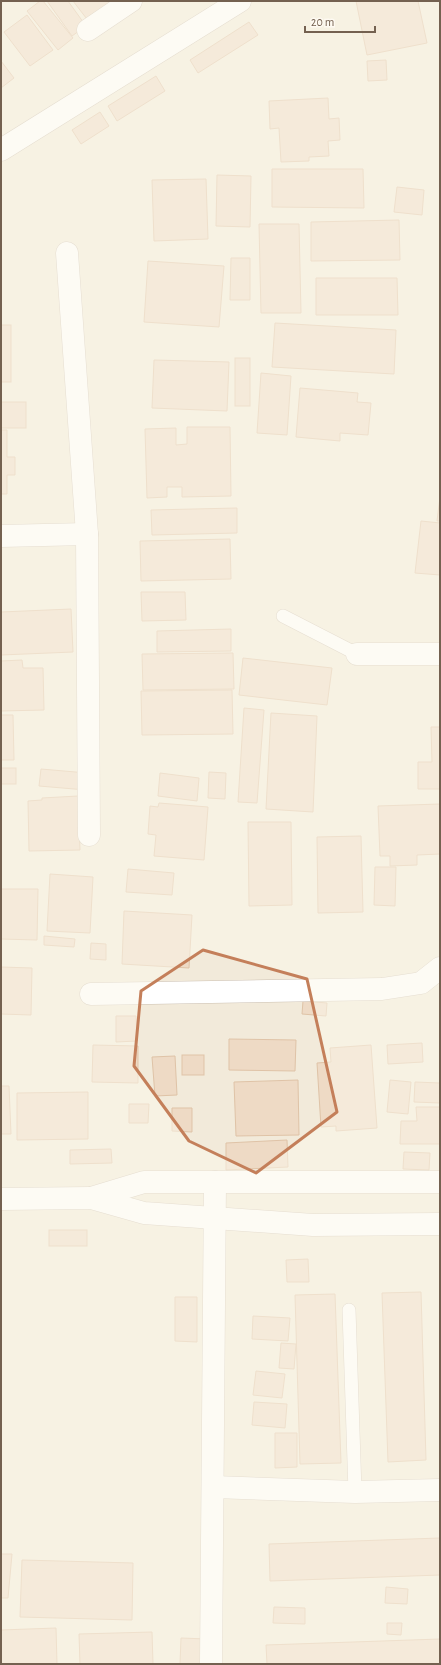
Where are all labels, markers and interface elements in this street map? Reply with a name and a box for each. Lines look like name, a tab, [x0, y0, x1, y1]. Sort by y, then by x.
scale bar	[305, 8, 375, 34]
text: 20 m	[311, 16, 334, 28]

